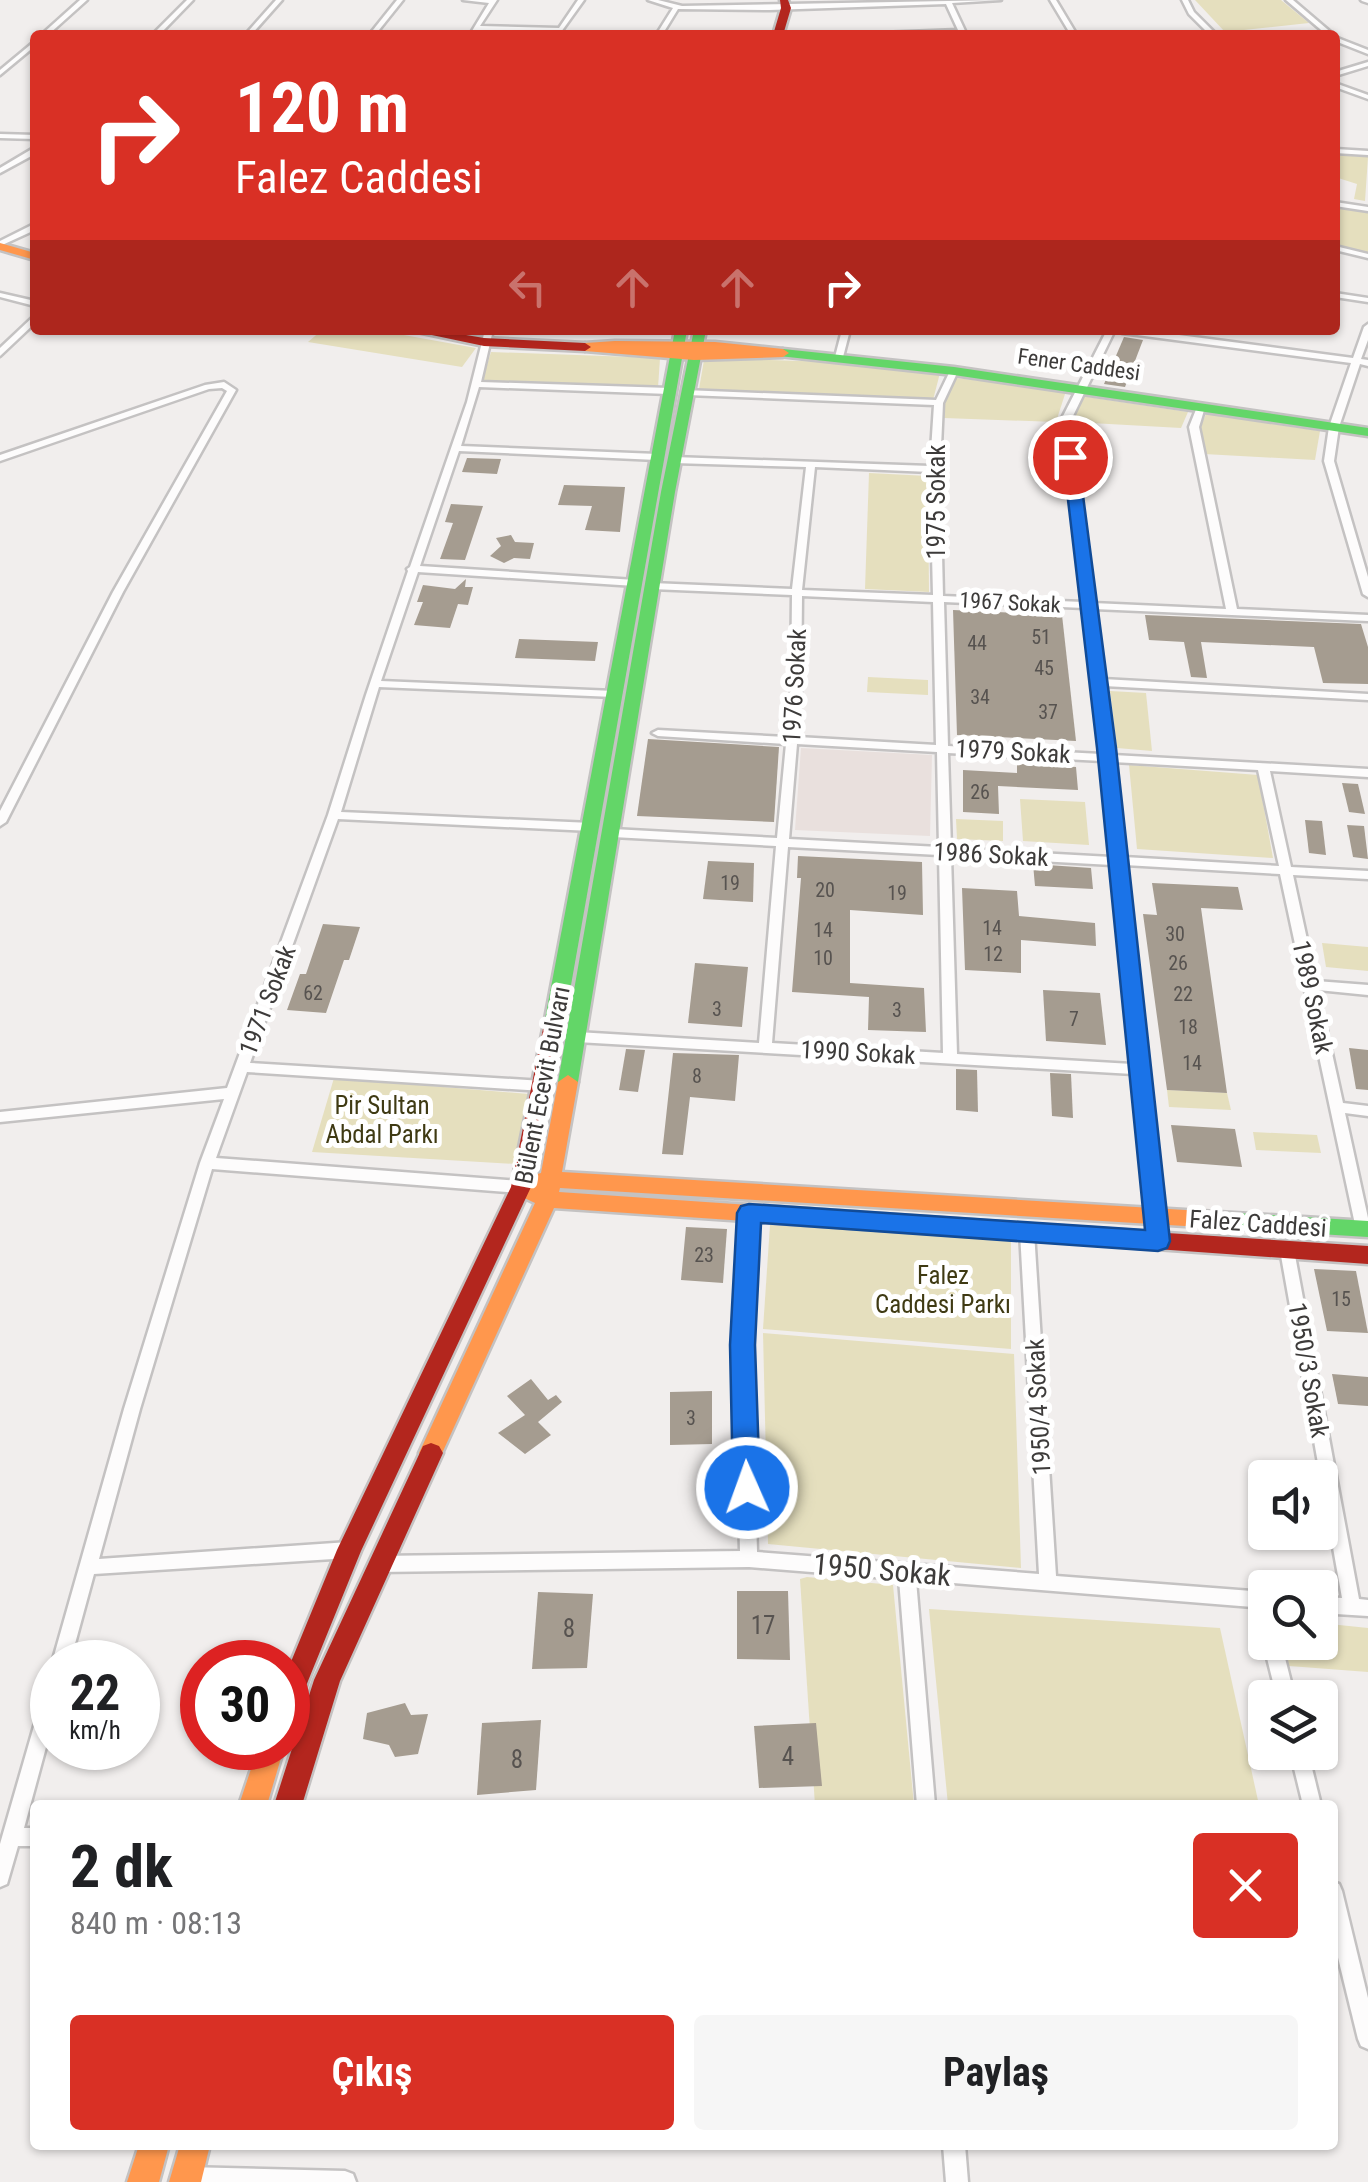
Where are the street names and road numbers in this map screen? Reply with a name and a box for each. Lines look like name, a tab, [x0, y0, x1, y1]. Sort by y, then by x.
street label: Fener Caddesi	[1016, 344, 1142, 385]
street label: 1975 Sokak	[922, 444, 951, 560]
street label: 1967 Sokak	[959, 587, 1061, 618]
street label: 1976 Sokak	[777, 627, 812, 744]
street label: 1979 Sokak	[955, 734, 1072, 769]
street label: 1986 Sokak	[933, 837, 1050, 872]
street label: 1989 Sokak	[1286, 938, 1339, 1057]
street label: 1971 Sokak	[233, 941, 302, 1059]
street label: Bülent Ecevit Bulvarı	[509, 984, 576, 1186]
street label: 1990 Sokak	[800, 1035, 917, 1070]
street label: Falez Caddesi	[1188, 1204, 1328, 1243]
street label: 1950/3 Sokak	[1282, 1300, 1335, 1441]
street label: 1950/4 Sokak	[1020, 1337, 1057, 1476]
street label: 1950 Sokak	[812, 1546, 953, 1593]

